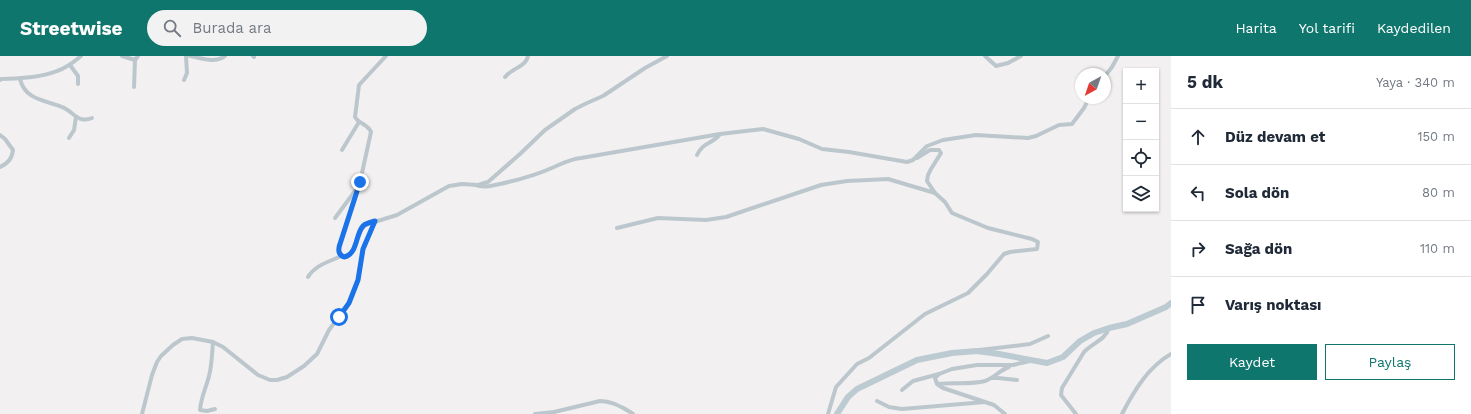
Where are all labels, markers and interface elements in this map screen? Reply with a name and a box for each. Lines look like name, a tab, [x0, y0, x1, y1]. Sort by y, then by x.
search box	[147, 10, 427, 46]
text: Streetwise	[20, 17, 123, 40]
icon: search	[161, 17, 183, 39]
text: Burada ara	[193, 19, 272, 37]
text: Harita	[1235, 20, 1277, 36]
text: Yol tarifi	[1299, 20, 1355, 36]
text: Kaydedilen	[1377, 20, 1451, 36]
north arrow	[1075, 68, 1111, 104]
map controls	[1123, 68, 1159, 212]
button: +	[1123, 68, 1159, 104]
text: 5 dk	[1187, 72, 1223, 92]
text: Yaya · 340 m	[1376, 75, 1455, 90]
button: −	[1123, 104, 1159, 140]
icon: ahead	[1187, 126, 1209, 148]
text: Düz devam et	[1225, 128, 1325, 146]
text: 150 m	[1417, 129, 1455, 144]
button: locate	[1123, 140, 1159, 176]
route end	[351, 173, 369, 191]
button: layers	[1123, 176, 1159, 212]
icon: left	[1187, 182, 1209, 204]
text: Sola dön	[1225, 184, 1289, 202]
text: 80 m	[1422, 185, 1455, 200]
icon: right	[1187, 238, 1209, 260]
text: Sağa dön	[1225, 240, 1292, 258]
text: 110 m	[1420, 241, 1455, 256]
icon: arrive	[1187, 294, 1209, 316]
text: Varış noktası	[1225, 296, 1322, 314]
route start	[330, 308, 348, 326]
button: Kaydet	[1187, 344, 1317, 380]
button: Paylaş	[1325, 344, 1455, 380]

